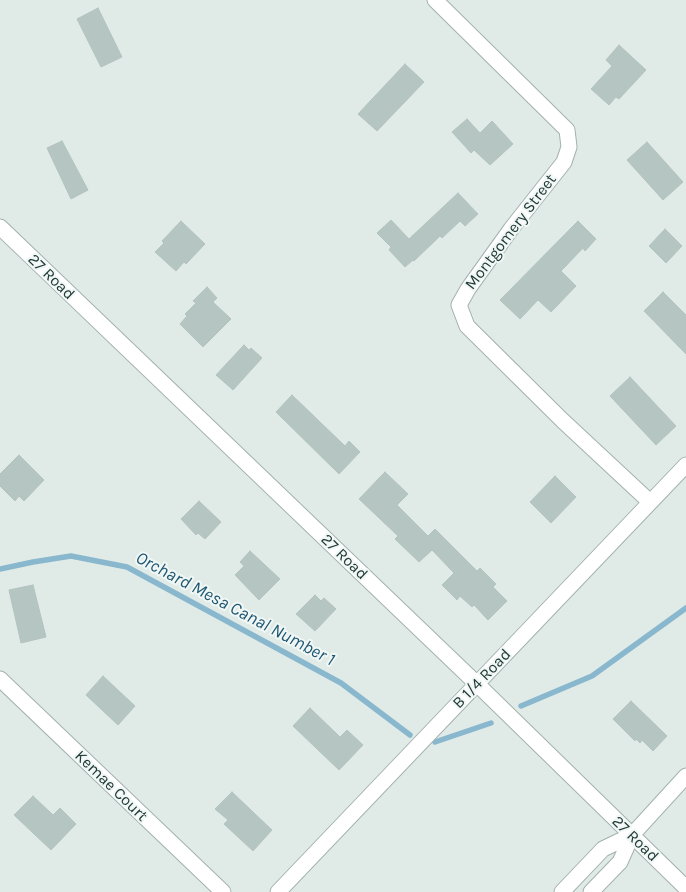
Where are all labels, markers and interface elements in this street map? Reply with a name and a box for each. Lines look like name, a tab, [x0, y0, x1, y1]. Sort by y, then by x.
street label: Montgomery Street	[461, 170, 561, 294]
street label: 27 Road	[24, 250, 78, 304]
street label: 27 Road	[317, 530, 371, 584]
water label: Orchard Mesa Canal Number 1	[132, 547, 338, 671]
street label: B 1/4 Road	[449, 645, 515, 713]
street label: Kemae Court	[71, 747, 151, 825]
street label: 27 Road	[608, 812, 662, 866]

